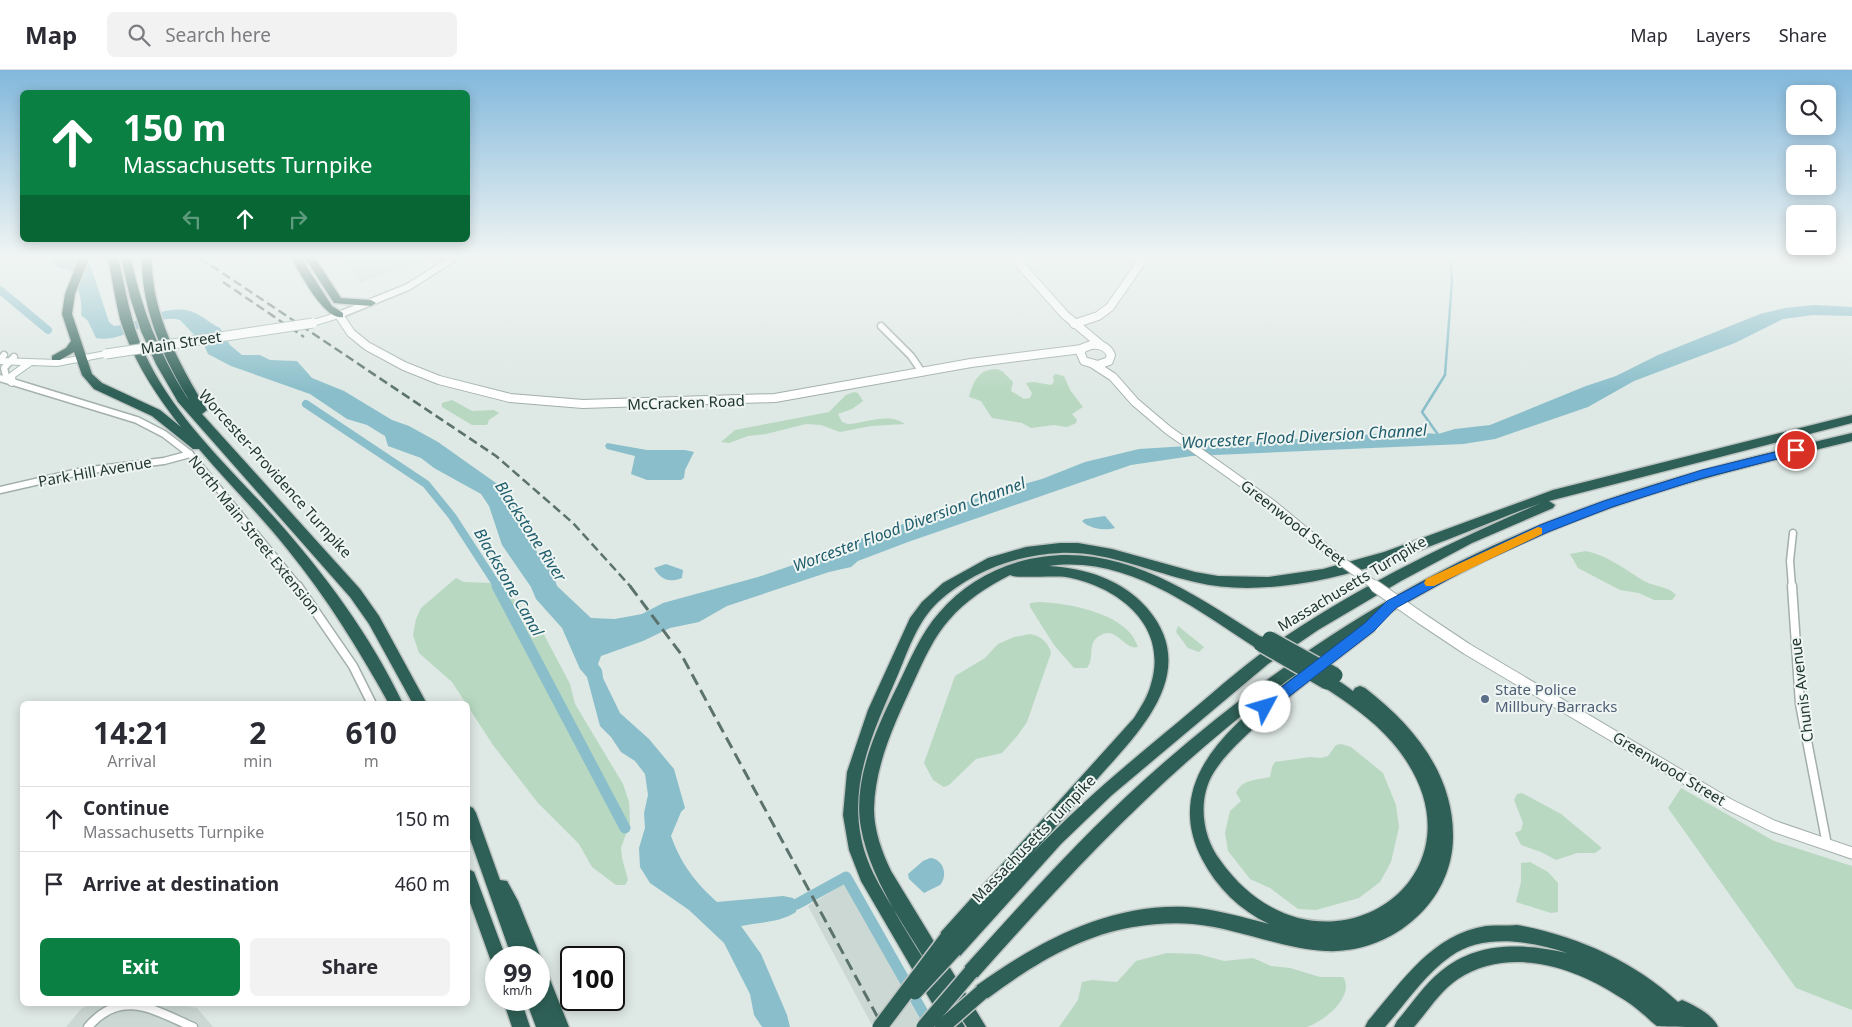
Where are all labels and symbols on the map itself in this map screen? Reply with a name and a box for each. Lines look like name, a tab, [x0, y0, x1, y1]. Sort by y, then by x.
street label: Main Street	[139, 326, 223, 358]
street label: Worcester-Providence Turnpike	[195, 385, 357, 562]
street label: McCracken Road	[627, 390, 745, 414]
water label: Worcester Flood Diversion Channel	[1181, 419, 1428, 453]
pin	[1775, 429, 1817, 471]
street label: Park Hill Avenue	[37, 451, 153, 491]
street label: North Main Street Extension	[184, 451, 325, 618]
water label: Worcester Flood Diversion Channel	[790, 471, 1029, 576]
street label: Greenwood Street	[1237, 475, 1351, 570]
water label: Blackstone River	[490, 476, 572, 586]
water label: Blackstone Canal	[469, 524, 549, 641]
street label: Massachusetts Turnpike	[1273, 531, 1429, 635]
street label: Chunis Avenue	[1785, 637, 1817, 743]
place label: State Police Millbury Barracks	[1495, 679, 1618, 716]
position arrow	[1238, 680, 1290, 732]
marker: State Police Millbury Barracks	[1479, 693, 1491, 705]
street label: Greenwood Street	[1610, 727, 1730, 810]
street label: Massachusetts Turnpike	[967, 770, 1100, 906]
speed limit sign: 100	[560, 946, 625, 1011]

